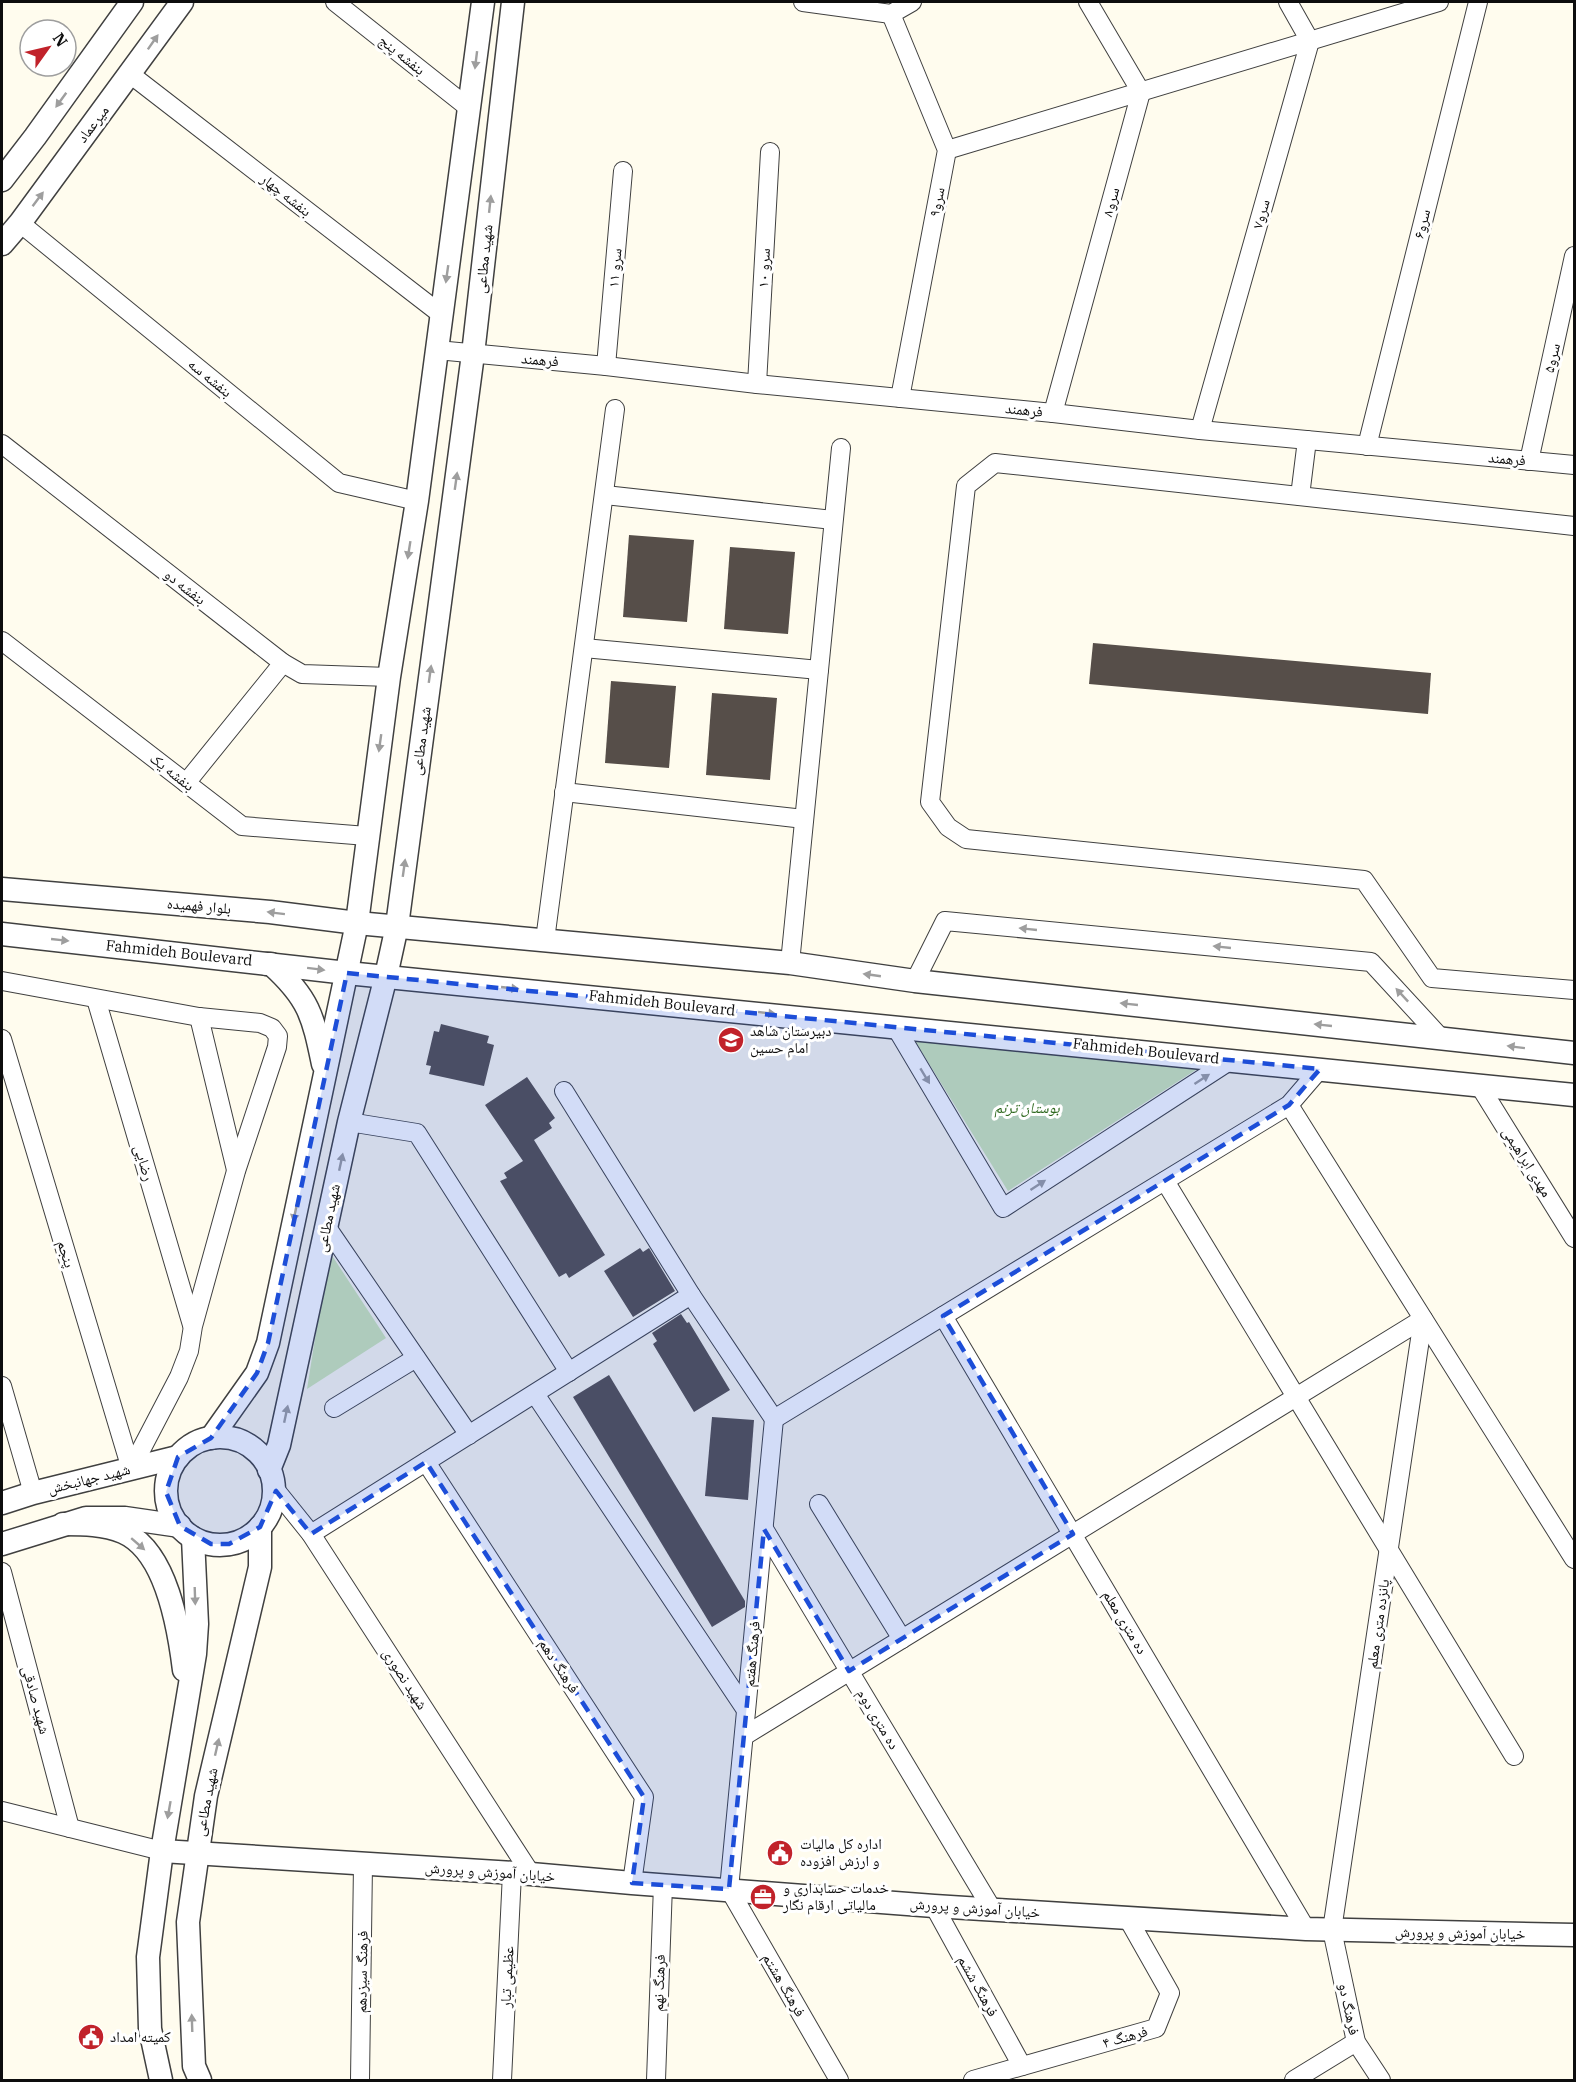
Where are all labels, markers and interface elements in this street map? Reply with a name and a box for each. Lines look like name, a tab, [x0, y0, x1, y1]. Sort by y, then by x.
north arrow	[18, 18, 78, 78]
text: N	[49, 29, 72, 50]
street label: بنفشه پنج	[375, 30, 429, 80]
one-way arrow	[147, 34, 159, 49]
one-way arrow	[471, 50, 481, 69]
one-way arrow	[55, 92, 67, 108]
street label: میرعماد	[72, 101, 113, 146]
street label: بنفشه چهار	[256, 168, 316, 220]
street label: سرو۹	[924, 185, 949, 218]
street label: سرو۸	[1097, 185, 1124, 219]
one-way arrow	[32, 191, 44, 207]
one-way arrow	[485, 194, 495, 213]
street label: سرو۷	[1247, 197, 1274, 231]
street label: سرو۶	[1409, 207, 1434, 241]
street label: شهید مطاعی	[470, 223, 498, 295]
street label: ۱۱ سرو	[603, 247, 626, 289]
street label: سرو ۱۰	[753, 247, 774, 288]
one-way arrow	[443, 264, 452, 283]
street label: سرو۵	[1539, 341, 1564, 374]
street label: فرهمند	[520, 348, 560, 371]
street label: بنفشه سه	[184, 354, 236, 401]
street label: فرهمند	[1004, 398, 1044, 421]
street label: فرهمند	[1487, 447, 1527, 470]
one-way arrow	[452, 471, 461, 490]
one-way arrow	[405, 541, 414, 560]
street label: بنفشه دو	[161, 564, 210, 609]
one-way arrow	[426, 665, 435, 684]
street label: شهید مطاعی	[406, 705, 436, 777]
one-way arrow	[376, 733, 385, 752]
street label: بنفشه یک	[146, 748, 198, 795]
one-way arrow	[400, 858, 409, 877]
street label: بلوار فهمیده	[166, 893, 232, 918]
one-way arrow	[266, 908, 285, 917]
one-way arrow	[1018, 924, 1037, 934]
one-way arrow	[50, 935, 69, 945]
street label: Fahmideh Boulevard	[105, 935, 253, 970]
one-way arrow	[1212, 942, 1231, 952]
one-way arrow	[307, 964, 326, 974]
one-way arrow	[863, 971, 882, 980]
one-way arrow	[501, 983, 520, 993]
street label: Fahmideh Boulevard	[588, 985, 736, 1020]
one-way arrow	[1395, 988, 1409, 1002]
one-way arrow	[1119, 1000, 1138, 1009]
one-way arrow	[757, 1008, 776, 1018]
one-way arrow	[1313, 1020, 1332, 1030]
place label: دبیرستان شاهد امام حسین	[750, 1021, 832, 1058]
school or university icon: دبیرستان شاهد امام حسین	[716, 1025, 746, 1055]
street label: Fahmideh Boulevard	[1072, 1033, 1220, 1068]
one-way arrow	[1507, 1042, 1526, 1051]
one-way arrow	[920, 1068, 930, 1085]
one-way arrow	[1194, 1073, 1210, 1084]
park label: بوستان ترنم	[994, 1098, 1061, 1118]
street label: مهدی ابراهیمی	[1498, 1123, 1557, 1201]
street label: رضایی	[129, 1143, 159, 1184]
one-way arrow	[336, 1153, 346, 1171]
one-way arrow	[1030, 1179, 1046, 1191]
street label: شهید مطاعی	[311, 1182, 345, 1254]
one-way arrow	[290, 1204, 299, 1223]
street label: پنجم	[52, 1238, 80, 1270]
one-way arrow	[281, 1405, 291, 1423]
street label: شهید جهانبخش	[46, 1459, 132, 1499]
one-way arrow	[130, 1537, 146, 1550]
street label: پانزده متری معلم	[1362, 1578, 1394, 1670]
street label: ده متری معلم	[1098, 1586, 1152, 1658]
one-way arrow	[190, 1587, 200, 1606]
street label: فرهنگ هفتم	[739, 1620, 765, 1688]
street label: فرهنگ دهم	[534, 1635, 584, 1697]
street label: شهید نصوری	[378, 1644, 432, 1714]
street label: شهید صادقی	[17, 1664, 55, 1737]
street label: ده متری دوم	[852, 1685, 904, 1753]
one-way arrow	[213, 1738, 223, 1756]
street label: شهید مطاعی	[190, 1766, 222, 1838]
one-way arrow	[164, 1801, 173, 1820]
place label: اداره کل مالیات و ارزش افزوده	[800, 1834, 882, 1871]
public building icon: اداره کل مالیات و ارزش افزوده	[765, 1838, 795, 1868]
street label: خیابان آموزش و پرورش	[424, 1857, 556, 1887]
place label: خدمات حسابداری و مالیاتی ارقام نگار	[782, 1878, 889, 1915]
office icon: خدمات حسابداری و مالیاتی ارقام نگار	[748, 1882, 778, 1912]
street label: خیابان آموزش و پرورش	[909, 1893, 1041, 1923]
street label: خیابان آموزش و پرورش	[1395, 1922, 1526, 1944]
street label: فرهنگ سیزدهم	[351, 1931, 373, 2013]
street label: عظیمی تبار	[495, 1945, 519, 2009]
street label: فرهنگ هشتم	[758, 1950, 810, 2020]
street label: فرهنگ ششم	[953, 1952, 1003, 2020]
street label: فرهنگ نهم	[648, 1954, 670, 2012]
street label: فرهنگ دو	[1335, 1981, 1364, 2037]
one-way arrow	[187, 2014, 196, 2033]
street label: فرهنگ ۴	[1100, 2021, 1150, 2052]
public building icon: کمیته امداد	[76, 2022, 106, 2052]
place label: کمیته امداد	[110, 2027, 171, 2046]

